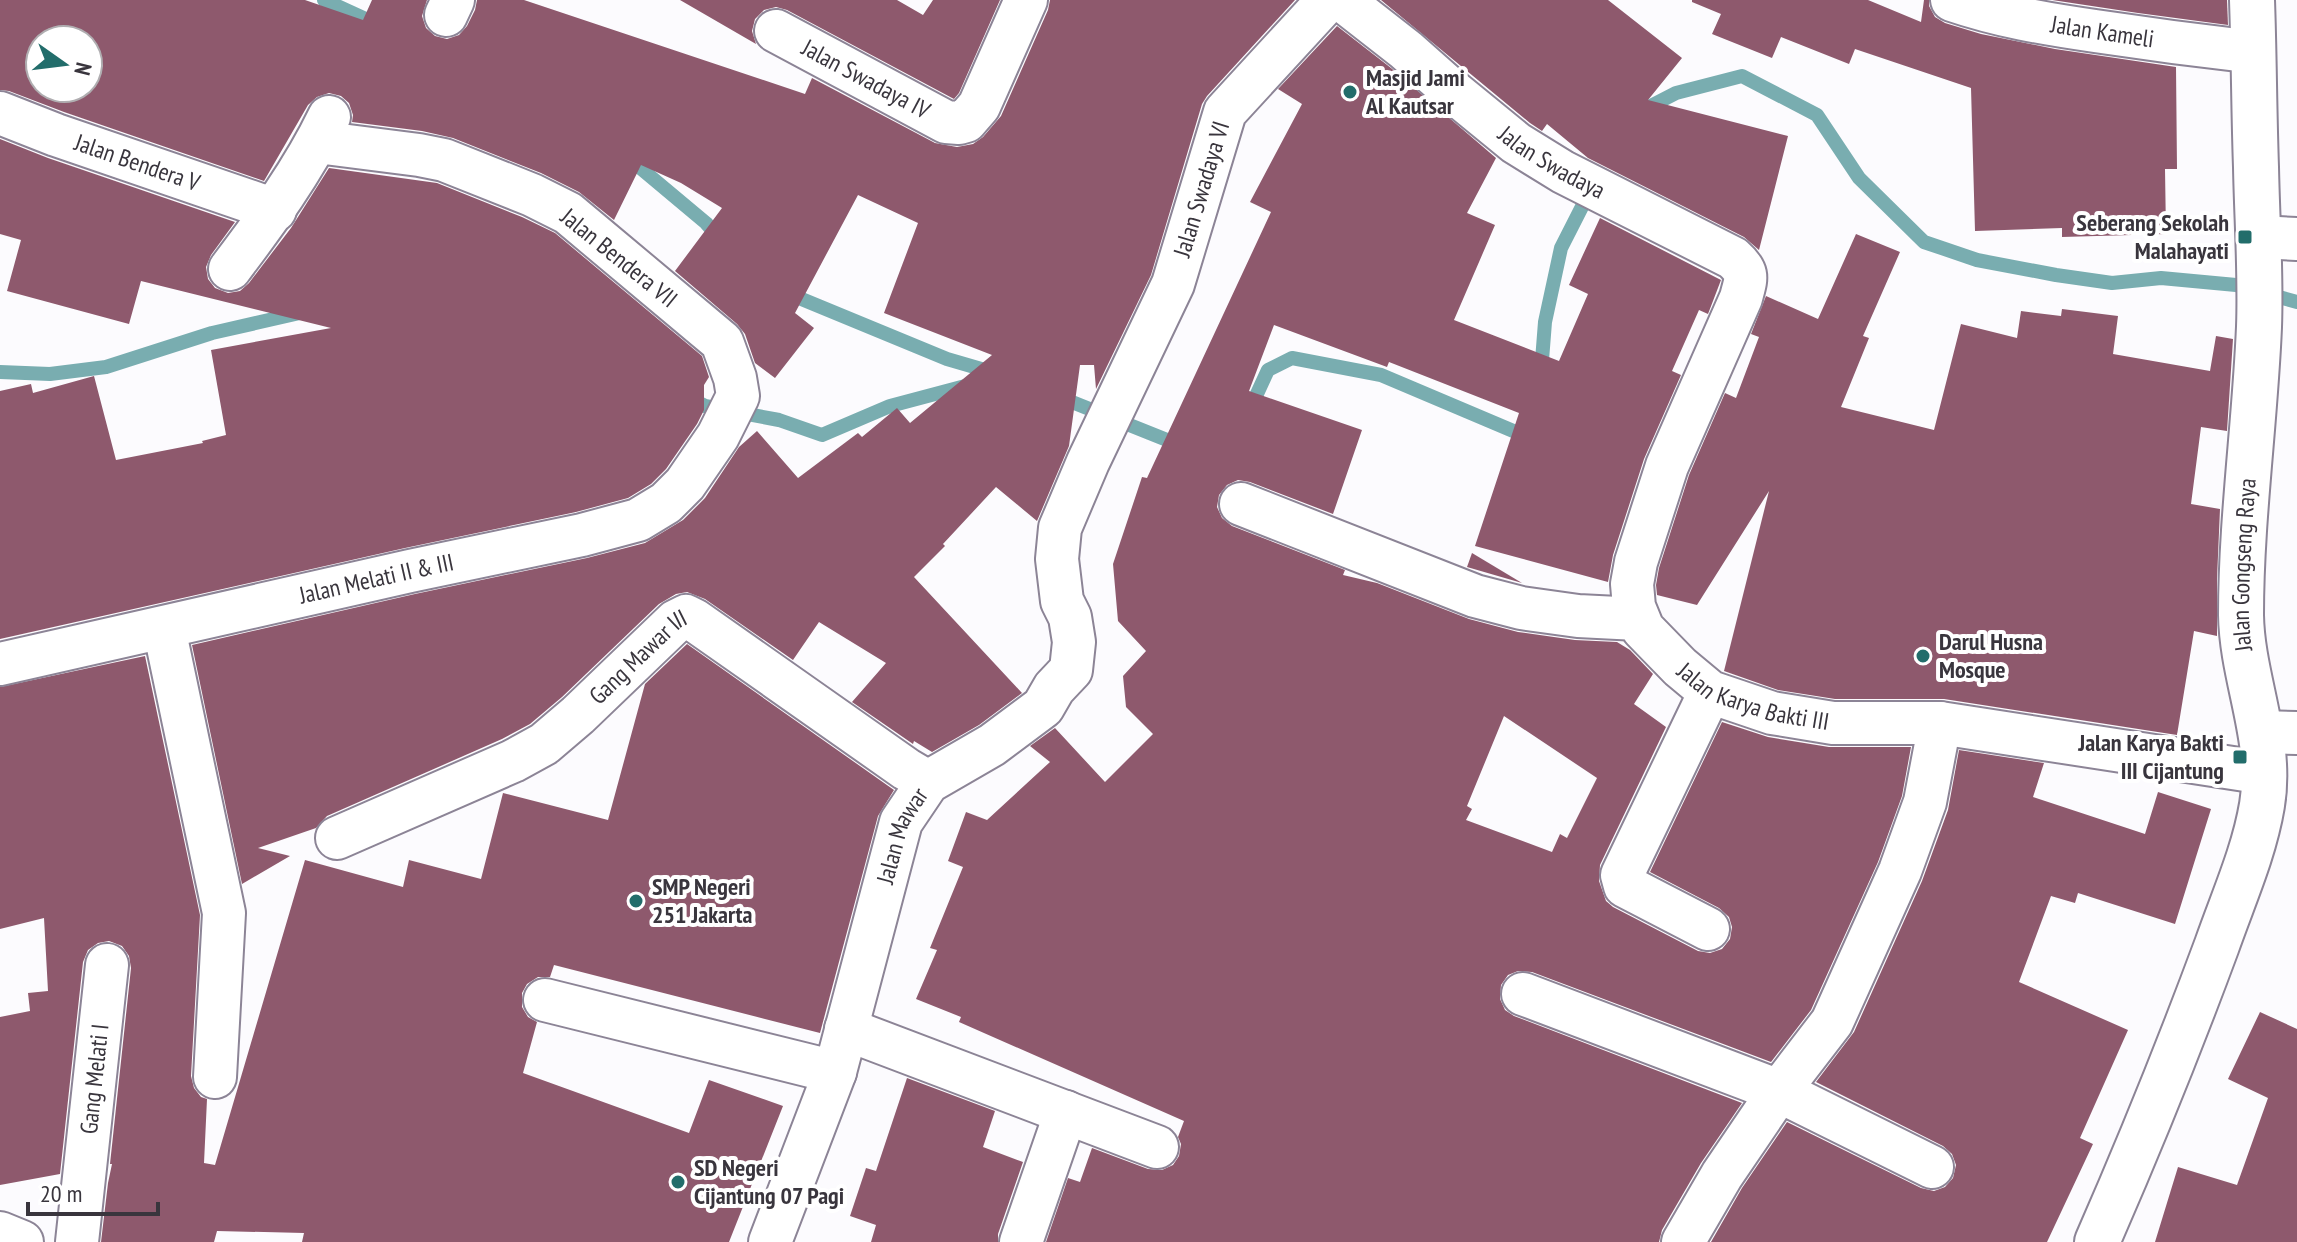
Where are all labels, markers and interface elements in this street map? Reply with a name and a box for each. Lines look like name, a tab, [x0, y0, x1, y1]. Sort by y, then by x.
street label: Jalan Kameli	[2048, 8, 2156, 54]
north arrow	[24, 24, 104, 104]
street label: Jalan Swadaya IV	[796, 31, 936, 126]
text: N	[68, 60, 98, 78]
place label: Masjid Jami Al Kautsar	[1365, 62, 1465, 121]
marker: Masjid Jami Al Kautsar	[1341, 83, 1359, 101]
street label: Jalan Swadaya VI	[1166, 117, 1236, 261]
street label: Jalan Swadaya	[1491, 118, 1610, 206]
street label: Jalan Bendera V	[70, 126, 205, 198]
street label: Jalan Bendera VII	[554, 200, 684, 314]
place label: Seberang Sekolah Malahayati	[2076, 207, 2229, 266]
marker: Seberang Sekolah Malahayati	[2236, 228, 2254, 246]
street label: Jalan Gongseng Raya	[2225, 477, 2263, 654]
street label: Jalan Melati II & III	[295, 546, 456, 611]
street label: Gang Mawar III	[582, 602, 692, 711]
place label: Darul Husna Mosque	[1939, 626, 2043, 685]
marker: Darul Husna Mosque	[1914, 647, 1932, 665]
street label: Jalan Karya Bakti III	[1670, 655, 1832, 737]
place label: Jalan Karya Bakti III Cijantung	[2077, 727, 2224, 786]
marker: Jalan Karya Bakti III Cijantung	[2231, 748, 2249, 766]
street label: Jalan Mawar	[869, 781, 935, 888]
place label: SMP Negeri 251 Jakarta	[652, 871, 753, 930]
marker: SMP Negeri 251 Jakarta	[627, 892, 645, 910]
street label: Gang Melati I	[73, 1022, 116, 1135]
place label: SD Negeri Cijantung 07 Pagi	[694, 1152, 844, 1211]
scale bar	[28, 1166, 158, 1216]
marker: SD Negeri Cijantung 07 Pagi	[669, 1173, 687, 1191]
text: 20 m	[40, 1178, 82, 1209]

